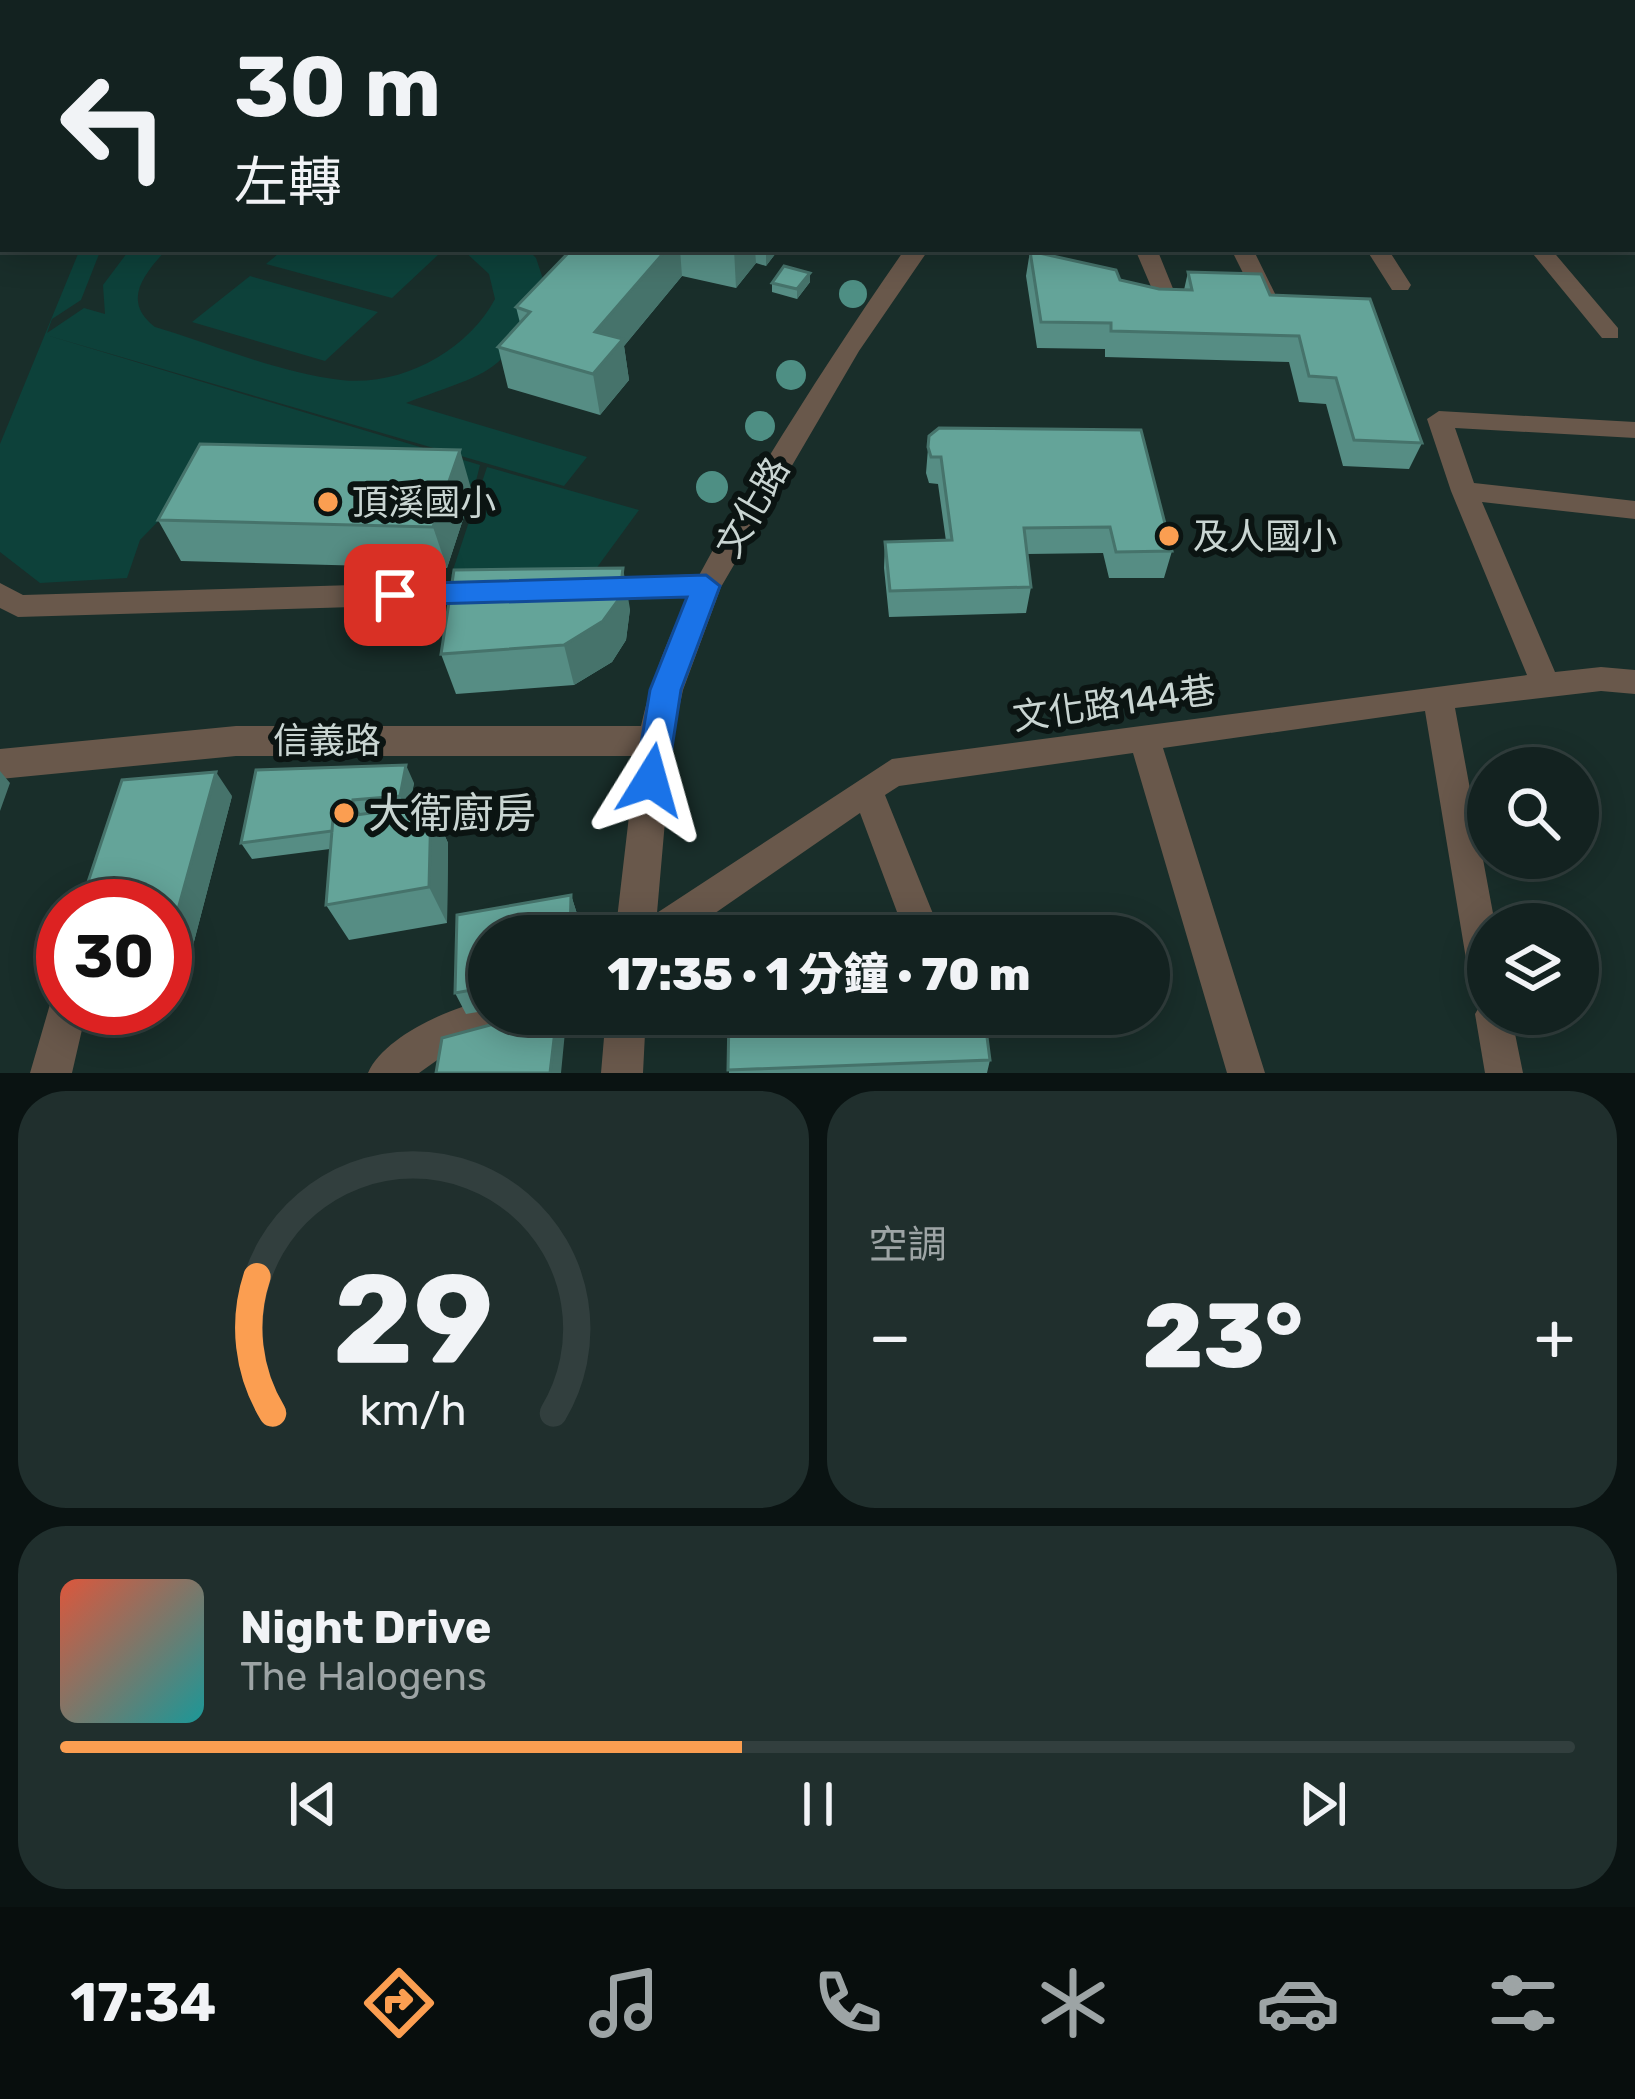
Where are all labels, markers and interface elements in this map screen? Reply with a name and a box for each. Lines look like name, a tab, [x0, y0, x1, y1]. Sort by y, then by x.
text: 30 m	[234, 37, 441, 137]
icon: left	[36, 48, 192, 204]
text: 左轉	[234, 151, 342, 215]
street label: 文化路	[707, 450, 798, 565]
place label: 頂溪國小	[352, 481, 496, 524]
marker: 頂溪國小	[315, 489, 341, 515]
place label: 及人國小	[1193, 515, 1337, 558]
marker: 及人國小	[1156, 523, 1182, 549]
pin	[344, 544, 446, 646]
icon: arrive	[362, 562, 428, 628]
street label: 文化路144巷	[1010, 668, 1218, 739]
position arrow	[588, 717, 714, 843]
street label: 信義路	[273, 719, 381, 762]
map controls	[1467, 747, 1599, 1035]
button: search	[1467, 747, 1599, 879]
place label: 大衛廚房	[368, 789, 536, 839]
marker: 大衛廚房	[331, 800, 357, 826]
speed limit sign: 30	[36, 879, 192, 1035]
button: layers	[1467, 903, 1599, 1035]
text: 17:35 · 1 分鐘 · 70 m	[608, 948, 1030, 1001]
text: 空調	[869, 1222, 947, 1268]
text: 29	[333, 1245, 494, 1393]
text: 23°	[1142, 1283, 1303, 1390]
text: −	[869, 1297, 911, 1376]
text: +	[1534, 1297, 1575, 1376]
text: km/h	[360, 1384, 467, 1435]
text: Night Drive	[240, 1601, 492, 1654]
text: The Halogens	[240, 1654, 487, 1700]
icon: previous	[280, 1771, 346, 1837]
icon: pause	[785, 1771, 851, 1837]
icon: next	[1290, 1771, 1356, 1837]
icon: directions	[357, 1961, 441, 2045]
icon: music	[582, 1961, 666, 2045]
icon: phone	[806, 1961, 890, 2045]
icon: climate	[1031, 1961, 1115, 2045]
icon: car	[1256, 1961, 1340, 2045]
icon: filters	[1481, 1961, 1565, 2045]
text: 17:34	[70, 1971, 216, 2035]

